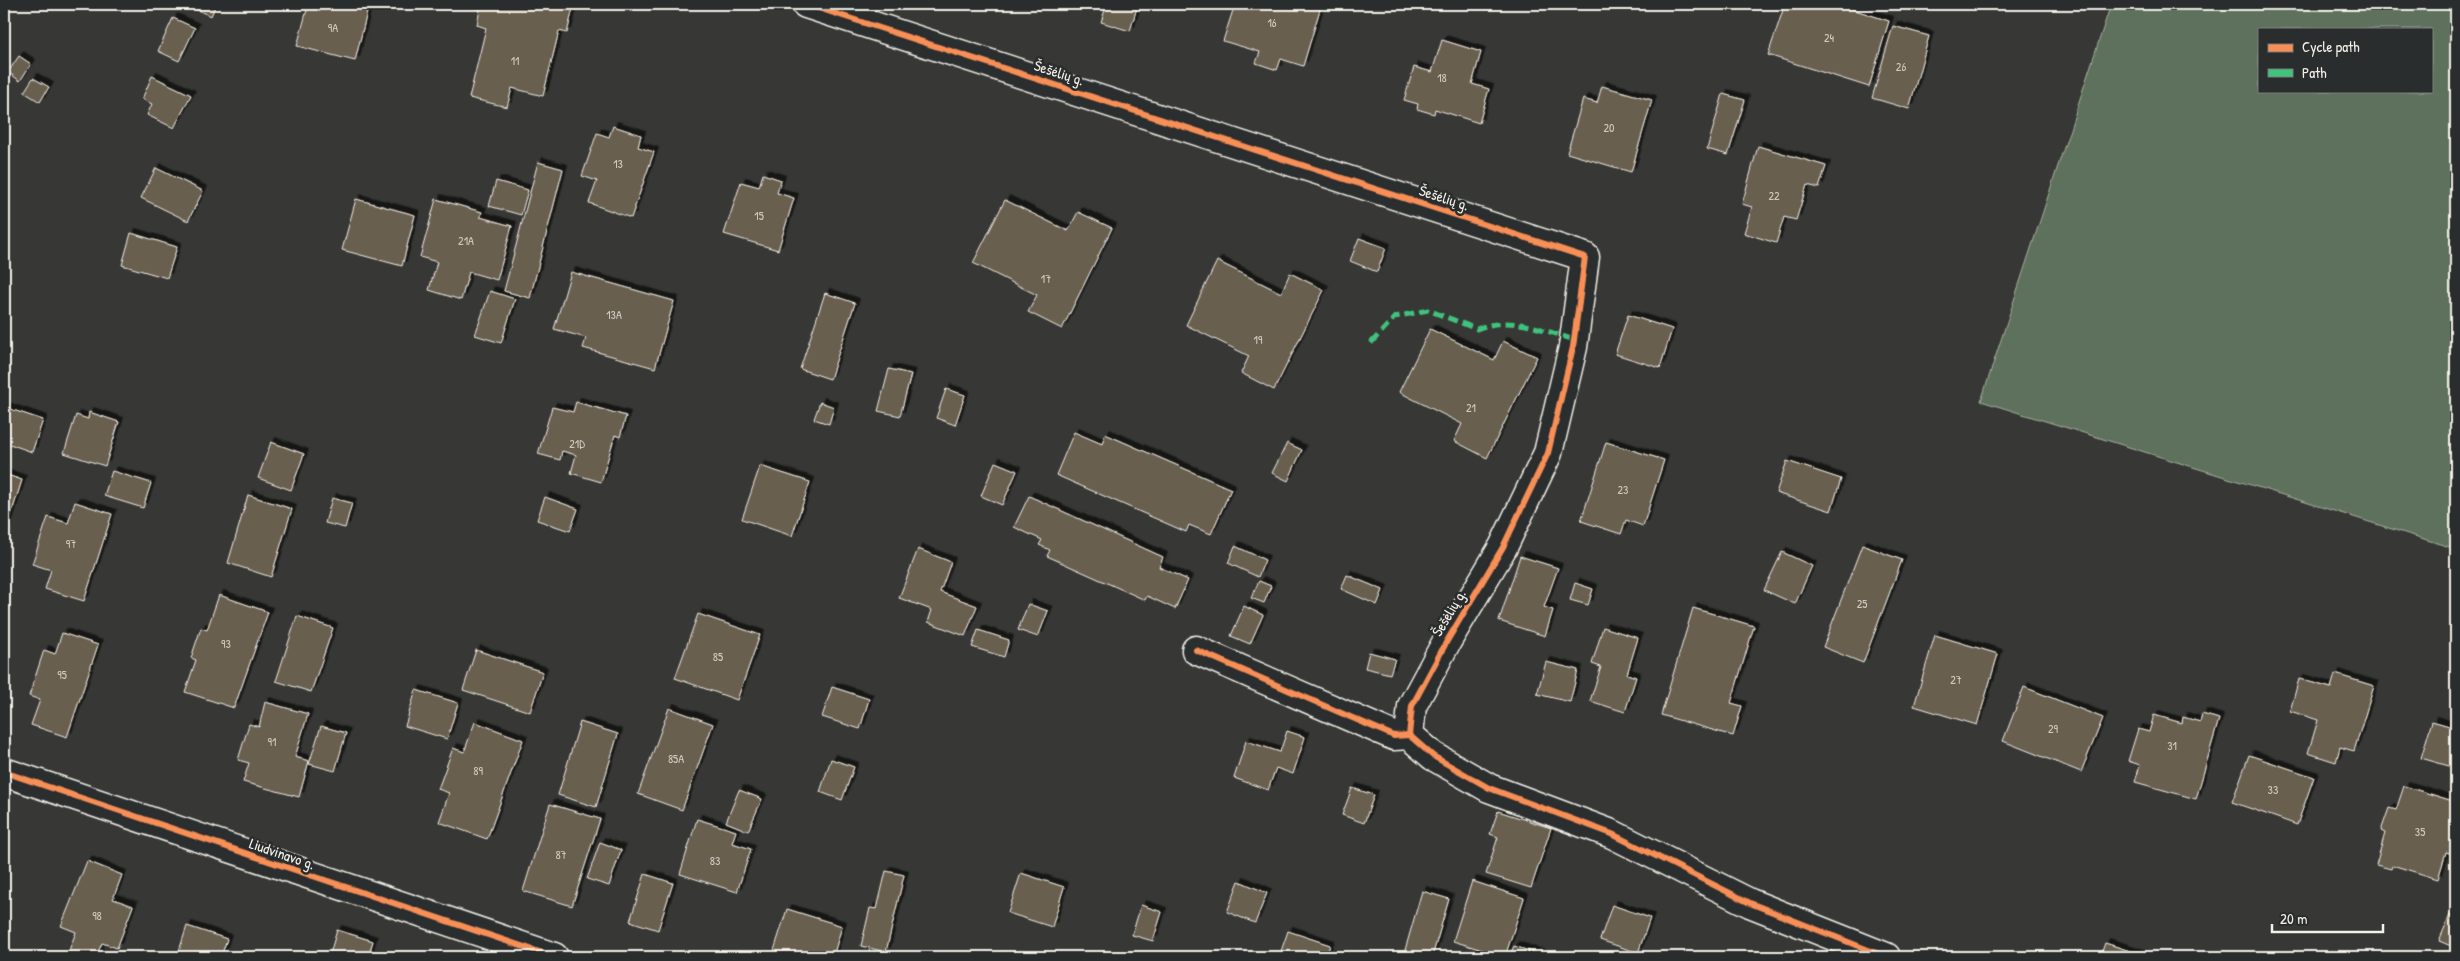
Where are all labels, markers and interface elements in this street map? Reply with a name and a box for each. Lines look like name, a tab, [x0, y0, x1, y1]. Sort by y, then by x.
house number: 16	[1267, 14, 1277, 31]
house number: 9A	[328, 19, 338, 36]
legend	[2258, 28, 2432, 92]
house number: 24	[1824, 29, 1835, 46]
text: Cycle path	[2302, 36, 2360, 57]
house number: 11	[511, 52, 519, 69]
street label: Šešėlių g.	[1032, 55, 1087, 90]
house number: 26	[1896, 58, 1906, 75]
text: Path	[2302, 62, 2327, 83]
house number: 18	[1437, 69, 1447, 86]
house number: 20	[1604, 119, 1615, 136]
house number: 13	[613, 155, 623, 172]
street label: Šešėlių g.	[1417, 180, 1472, 215]
house number: 22	[1768, 187, 1780, 204]
house number: 15	[754, 207, 764, 224]
house number: 21A	[458, 232, 474, 249]
house number: 17	[1041, 270, 1051, 287]
house number: 13A	[606, 306, 622, 323]
house number: 19	[1254, 331, 1263, 348]
house number: 21	[1466, 399, 1476, 416]
house number: 21D	[569, 435, 585, 452]
house number: 23	[1618, 481, 1629, 498]
house number: 97	[66, 535, 76, 552]
street label: Šešėlių g.	[1426, 585, 1471, 640]
house number: 25	[1857, 595, 1867, 612]
house number: 93	[221, 635, 231, 652]
house number: 85	[713, 648, 723, 665]
house number: 95	[57, 666, 67, 683]
house number: 27	[1950, 671, 1962, 688]
house number: 29	[2048, 720, 2059, 737]
house number: 91	[268, 733, 276, 750]
house number: 31	[2167, 737, 2177, 754]
house number: 85A	[668, 750, 684, 767]
house number: 89	[473, 762, 483, 779]
house number: 33	[2268, 781, 2278, 798]
house number: 35	[2415, 823, 2425, 840]
street label: Liudvinavo g.	[247, 832, 318, 875]
house number: 87	[555, 846, 567, 863]
house number: 83	[710, 852, 720, 869]
scale bar	[2272, 901, 2384, 933]
house number: 98	[92, 907, 102, 924]
text: 20 m	[2280, 908, 2307, 929]

